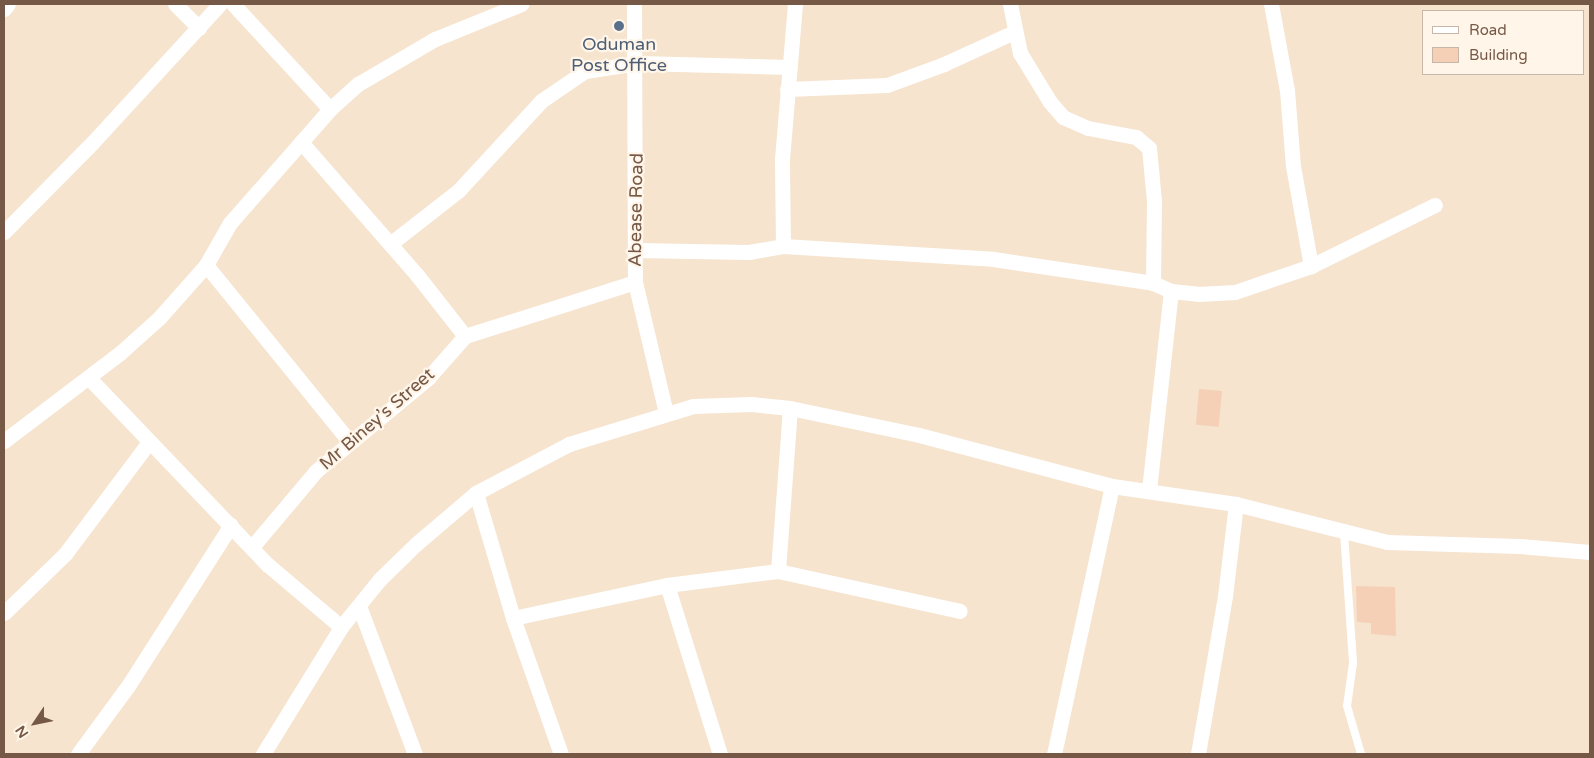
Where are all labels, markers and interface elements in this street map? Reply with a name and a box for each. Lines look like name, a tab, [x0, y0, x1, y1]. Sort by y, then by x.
legend	[1422, 10, 1584, 75]
marker: Oduman Post Office	[613, 20, 625, 32]
text: Road	[1469, 21, 1507, 39]
place label: Oduman Post Office	[571, 34, 667, 76]
text: Building	[1469, 46, 1528, 64]
street label: Abease Road	[624, 153, 648, 267]
street label: Mr Biney’s Street	[315, 363, 439, 475]
north arrow	[10, 698, 60, 748]
text: N	[12, 722, 32, 741]

